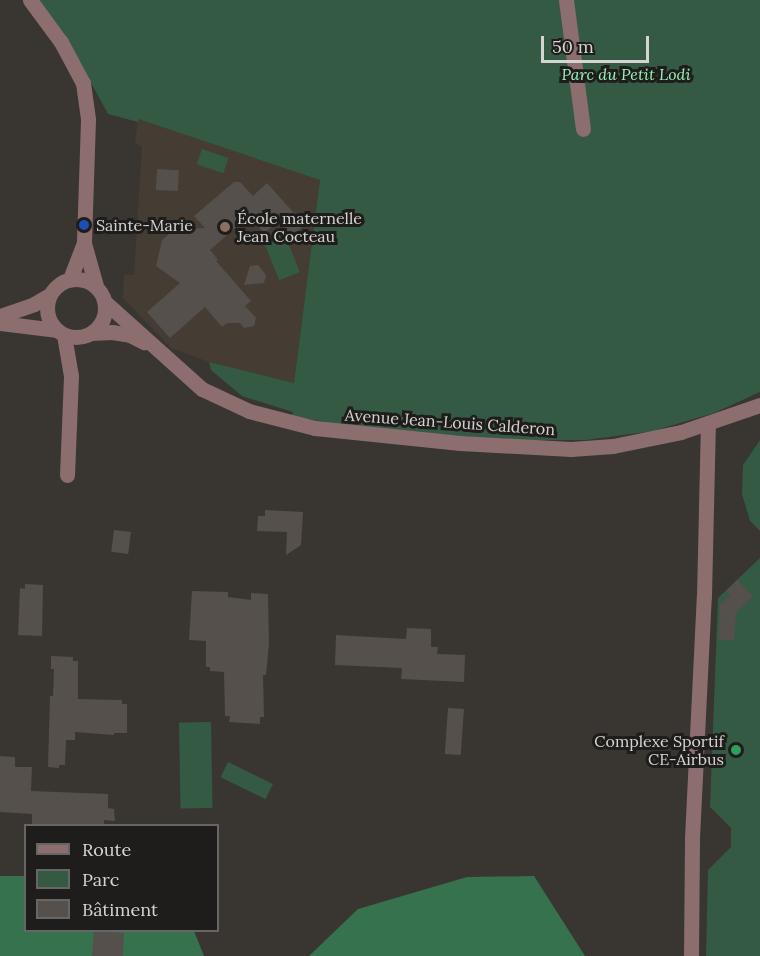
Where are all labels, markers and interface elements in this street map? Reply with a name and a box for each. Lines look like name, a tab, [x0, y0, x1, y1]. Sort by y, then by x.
scale bar	[544, 24, 652, 62]
text: 50 m	[552, 35, 594, 58]
park label: Parc du Petit Lodi	[561, 64, 691, 84]
place label: École maternelle Jean Cocteau	[237, 208, 362, 246]
place label: Sainte-Marie	[96, 215, 193, 235]
marker: Sainte-Marie	[77, 218, 91, 232]
marker: École maternelle Jean Cocteau	[218, 220, 232, 234]
street label: Avenue Jean-Louis Calderon	[344, 405, 556, 439]
place label: Complexe Sportif CE-Airbus	[594, 731, 724, 769]
marker: Complexe Sportif CE-Airbus	[729, 743, 743, 757]
legend	[24, 824, 219, 932]
text: Route	[82, 838, 131, 861]
text: Parc	[82, 868, 119, 891]
text: Bâtiment	[82, 898, 158, 921]

